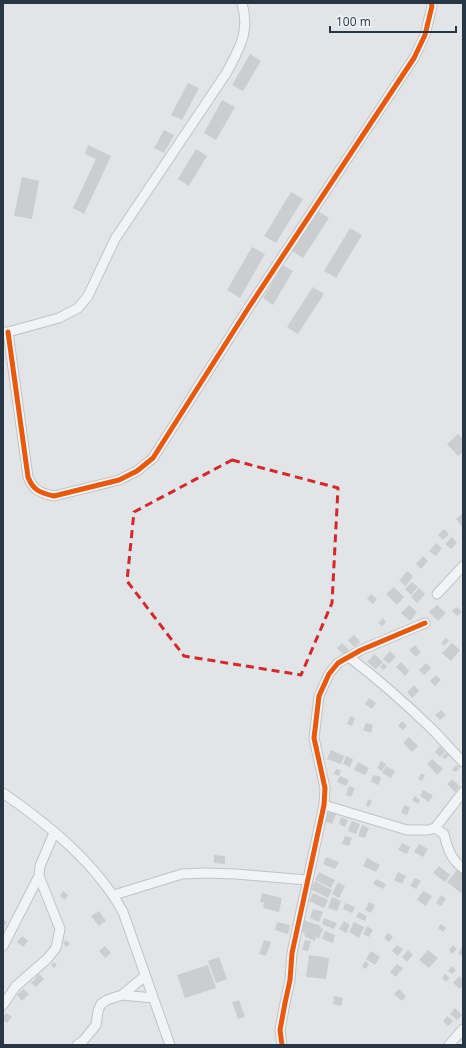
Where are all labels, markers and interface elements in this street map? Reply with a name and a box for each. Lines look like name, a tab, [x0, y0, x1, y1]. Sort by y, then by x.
scale bar	[330, 8, 456, 34]
text: 100 m	[336, 13, 371, 30]

